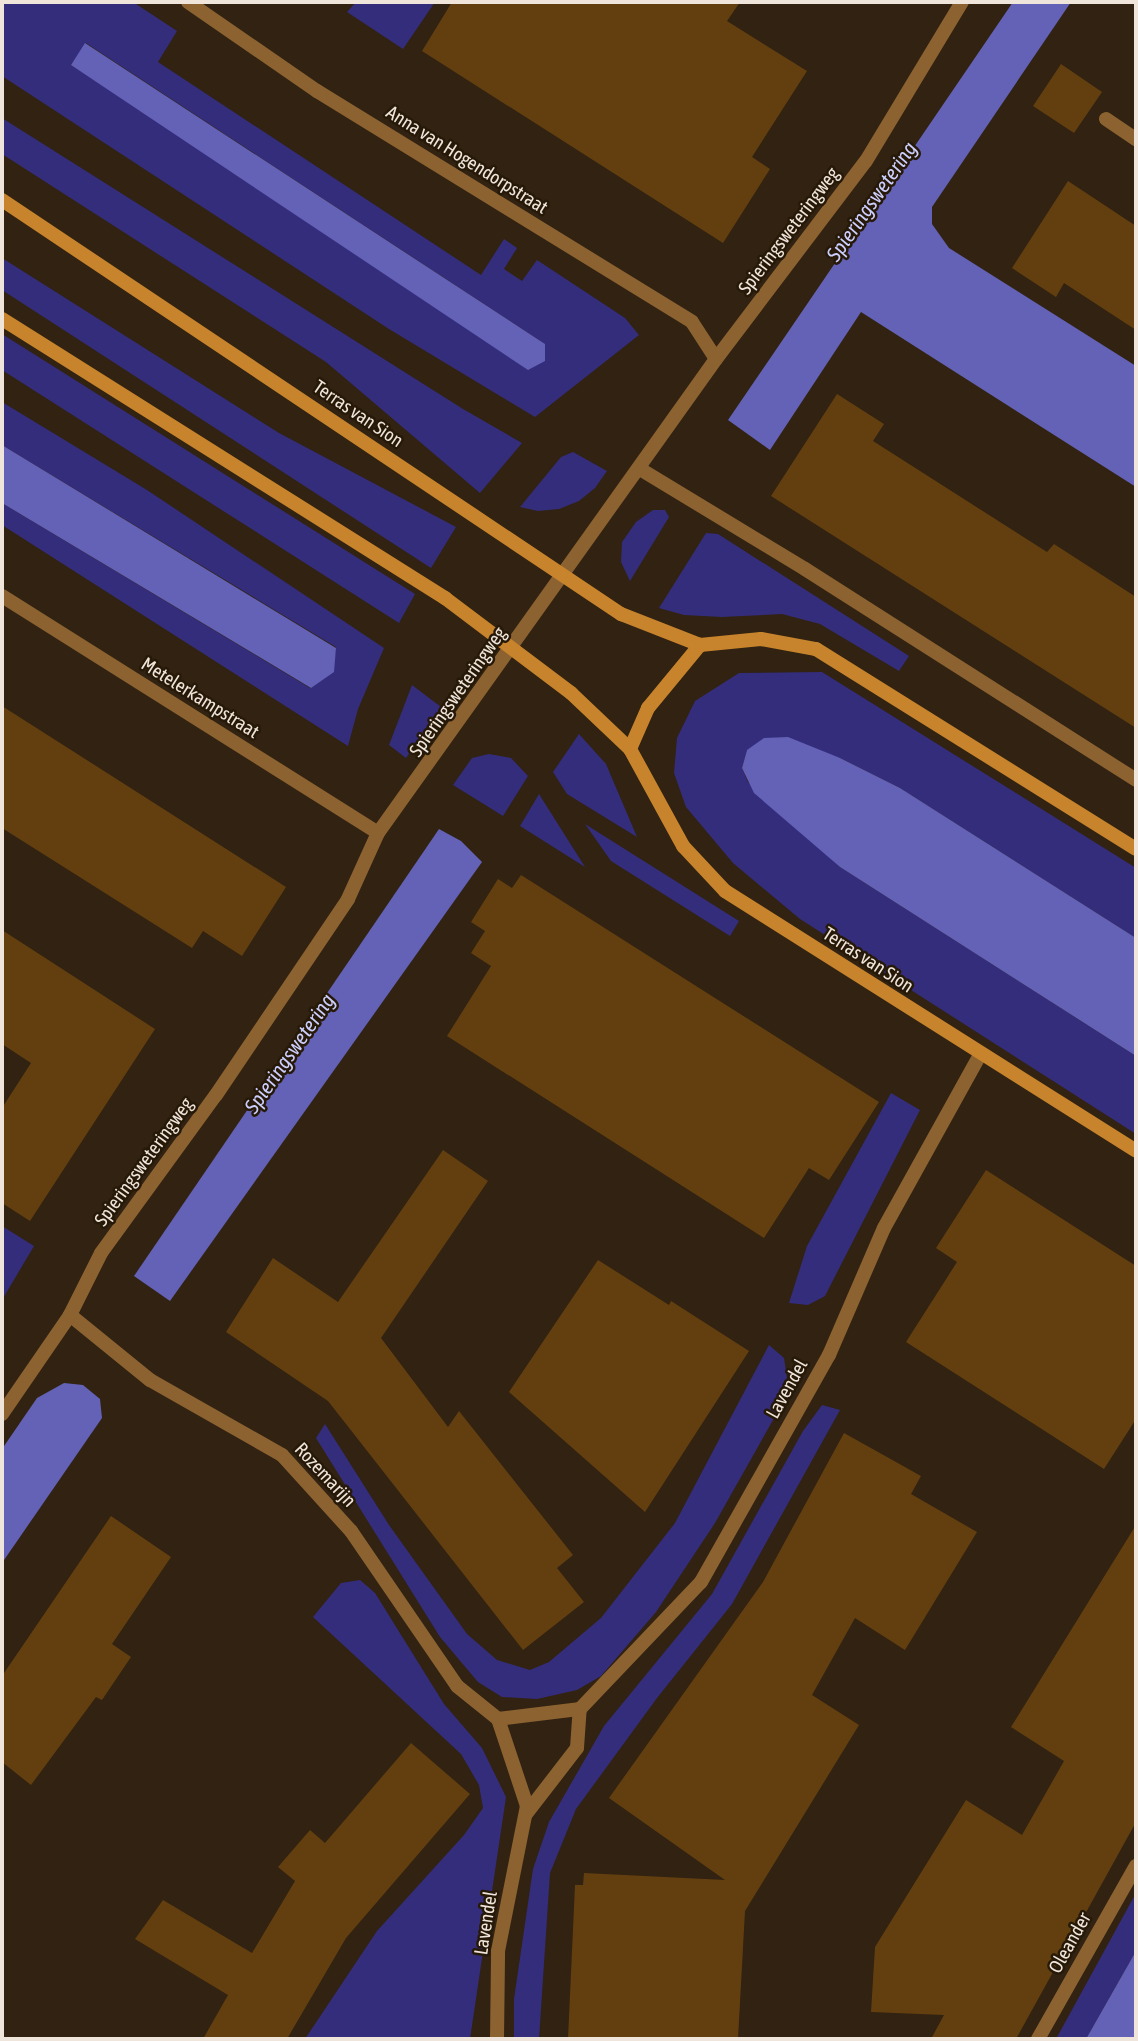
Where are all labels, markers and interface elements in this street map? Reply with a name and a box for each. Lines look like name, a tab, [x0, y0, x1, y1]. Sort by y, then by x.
street label: Anna van Hogendorpstraat	[382, 101, 552, 219]
water label: Spieringswetering	[821, 136, 921, 266]
street label: Spieringsweteringweg	[734, 163, 844, 299]
street label: Terras van Sion	[309, 376, 407, 452]
street label: Spieringsweteringweg	[405, 623, 511, 761]
street label: Metelerkampstraat	[137, 653, 263, 743]
street label: Terras van Sion	[818, 922, 918, 998]
water label: Spieringswetering	[239, 988, 339, 1118]
street label: Spieringsweteringweg	[90, 1093, 198, 1231]
street label: Lavendel	[761, 1355, 813, 1423]
street label: Rozemarijn	[290, 1438, 360, 1512]
street label: Lavendel	[470, 1889, 502, 1957]
street label: Oleander	[1044, 1909, 1096, 1977]

